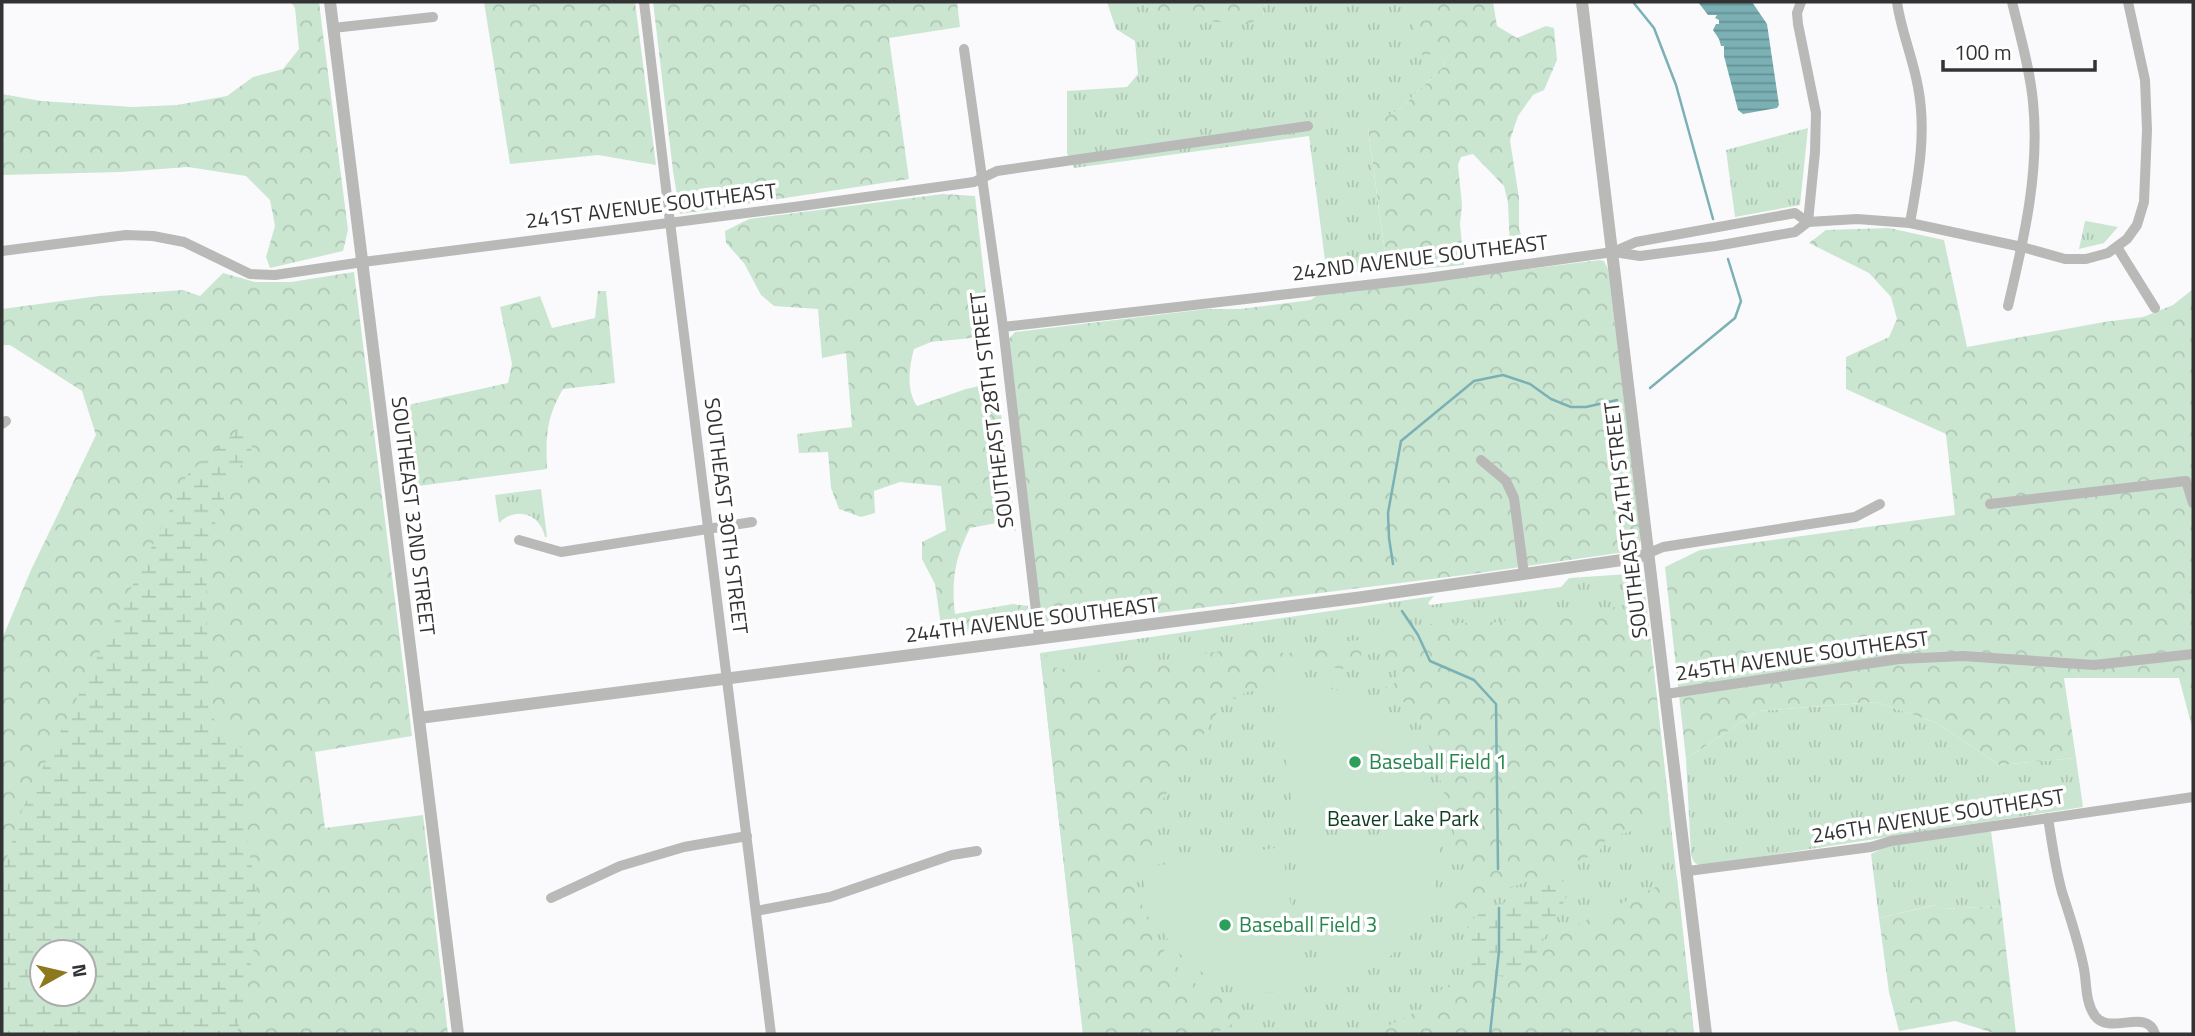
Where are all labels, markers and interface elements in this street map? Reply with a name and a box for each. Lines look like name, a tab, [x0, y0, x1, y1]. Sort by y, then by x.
scale bar	[1943, 28, 2095, 72]
text: 100 m	[1954, 36, 2011, 68]
street label: 241ST AVENUE SOUTHEAST	[524, 174, 778, 236]
street label: 242ND AVENUE SOUTHEAST	[1290, 225, 1550, 289]
street label: SOUTHEAST 28TH STREET	[961, 290, 1021, 530]
street label: SOUTHEAST 32ND STREET	[383, 395, 445, 637]
street label: SOUTHEAST 30TH STREET	[697, 396, 757, 636]
street label: SOUTHEAST 24TH STREET	[1595, 400, 1655, 640]
street label: 244TH AVENUE SOUTHEAST	[903, 588, 1160, 650]
street label: 245TH AVENUE SOUTHEAST	[1673, 621, 1930, 689]
place label: Baseball Field 1	[1369, 745, 1507, 777]
marker: Baseball Field 1	[1347, 754, 1363, 770]
street label: 246TH AVENUE SOUTHEAST	[1809, 779, 2066, 851]
park label: Beaver Lake Park	[1327, 802, 1479, 834]
place label: Baseball Field 3	[1239, 908, 1377, 940]
marker: Baseball Field 3	[1217, 917, 1233, 933]
north arrow	[28, 938, 98, 1008]
text: N	[65, 962, 96, 979]

